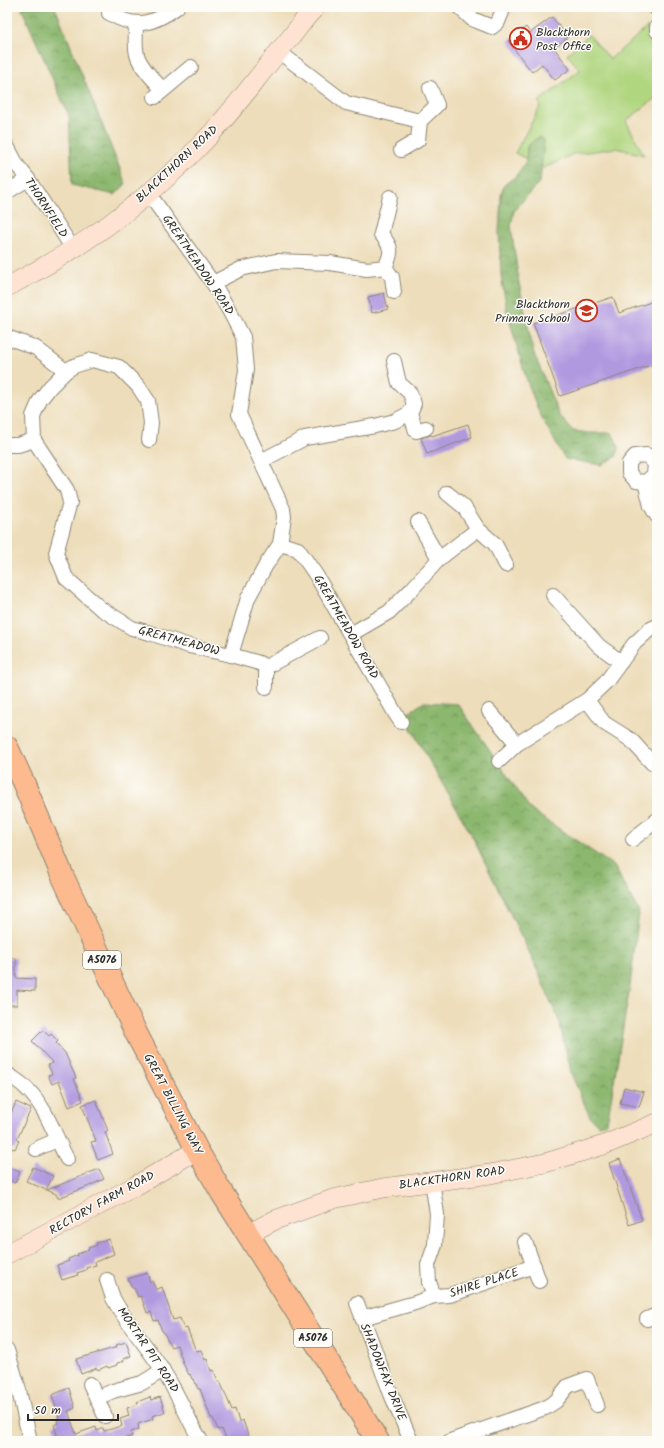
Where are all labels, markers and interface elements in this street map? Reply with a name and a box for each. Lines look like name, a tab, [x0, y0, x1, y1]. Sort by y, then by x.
place label: Blackthorn Post Office	[536, 23, 592, 56]
public building icon: Blackthorn Post Office	[508, 26, 534, 52]
street label: BLACKTHORN ROAD	[131, 120, 223, 207]
street label: THORNFIELD	[19, 174, 73, 242]
street label: GREATMEADOW ROAD	[157, 211, 239, 319]
place label: Blackthorn Primary School	[495, 295, 570, 328]
school or university icon: Blackthorn Primary School	[573, 298, 599, 324]
street label: GREATMEADOW ROAD	[308, 571, 384, 683]
street label: GREATMEADOW	[136, 621, 222, 661]
road number: A5076	[83, 951, 121, 969]
street label: GREAT BILLING WAY	[138, 1050, 208, 1159]
street label: BLACKTHORN ROAD	[398, 1161, 507, 1195]
street label: RECTORY FARM ROAD	[46, 1166, 158, 1240]
street label: SHIRE PLACE	[447, 1263, 522, 1303]
street label: MORTAR PIT ROAD	[112, 1303, 184, 1397]
street label: SHADOWFAX DRIVE	[355, 1320, 412, 1425]
road number: A5076	[294, 1329, 332, 1347]
scale bar	[28, 1396, 118, 1422]
text: 50 m	[34, 1401, 61, 1420]

